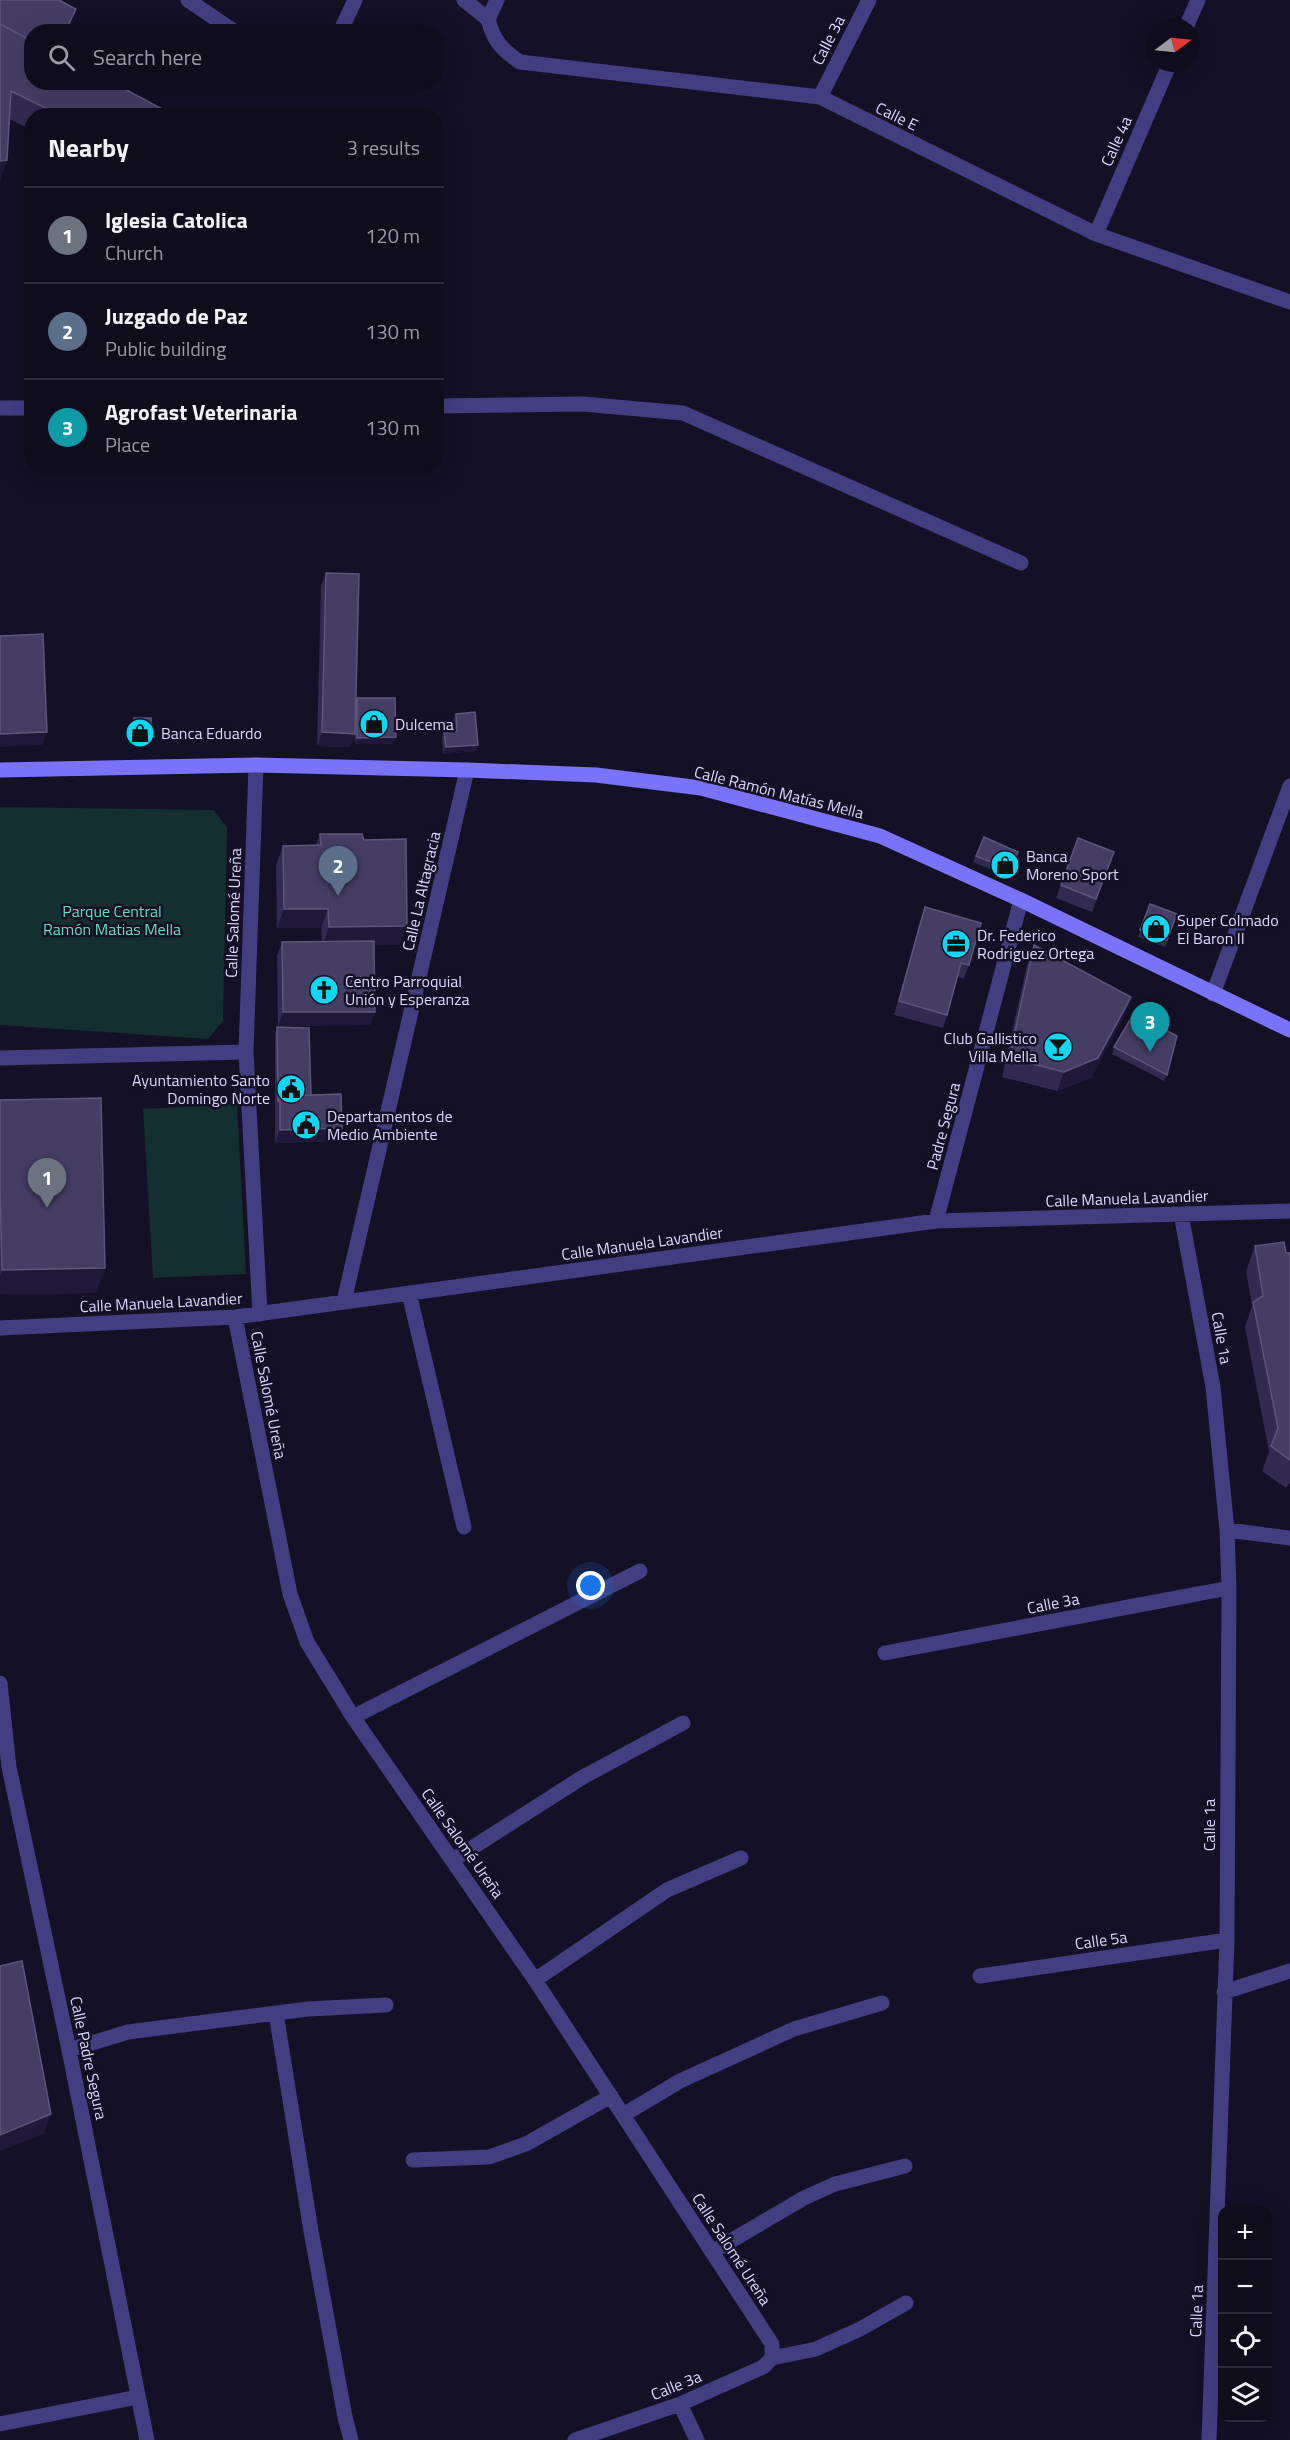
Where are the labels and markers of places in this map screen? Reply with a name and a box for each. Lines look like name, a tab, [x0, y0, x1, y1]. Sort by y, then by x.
shop icon: Dulcema	[358, 708, 390, 740]
place label: Dulcema	[395, 712, 454, 736]
shop icon: Banca Eduardo	[124, 717, 156, 749]
place label: Banca Eduardo	[161, 721, 262, 745]
place label: Banca Moreno Sport	[1026, 844, 1119, 886]
pin: 2	[318, 846, 358, 896]
shop icon: Banca Moreno Sport	[989, 849, 1021, 881]
place label: Super Colmado El Baron II	[1177, 908, 1279, 950]
shop icon: Super Colmado El Baron II	[1140, 913, 1172, 945]
place label: Dr. Federico Rodriguez Ortega	[977, 923, 1094, 965]
office icon: Dr. Federico Rodriguez Ortega	[940, 928, 972, 960]
place label: Centro Parroquial Unión y Esperanza	[345, 969, 469, 1011]
church icon: Centro Parroquial Unión y Esperanza	[308, 974, 340, 1006]
pin: 3	[1130, 1002, 1170, 1052]
place label: Club Gallistico Villa Mella	[944, 1026, 1037, 1068]
bar icon: Club Gallistico Villa Mella	[1042, 1031, 1074, 1063]
place label: Ayuntamiento Santo Domingo Norte	[132, 1068, 270, 1110]
public building icon: Ayuntamiento Santo Domingo Norte	[275, 1073, 307, 1105]
place label: Departamentos de Medio Ambiente	[327, 1104, 453, 1146]
public building icon: Departamentos de Medio Ambiente	[290, 1109, 322, 1141]
pin: 1	[28, 1158, 66, 1208]

